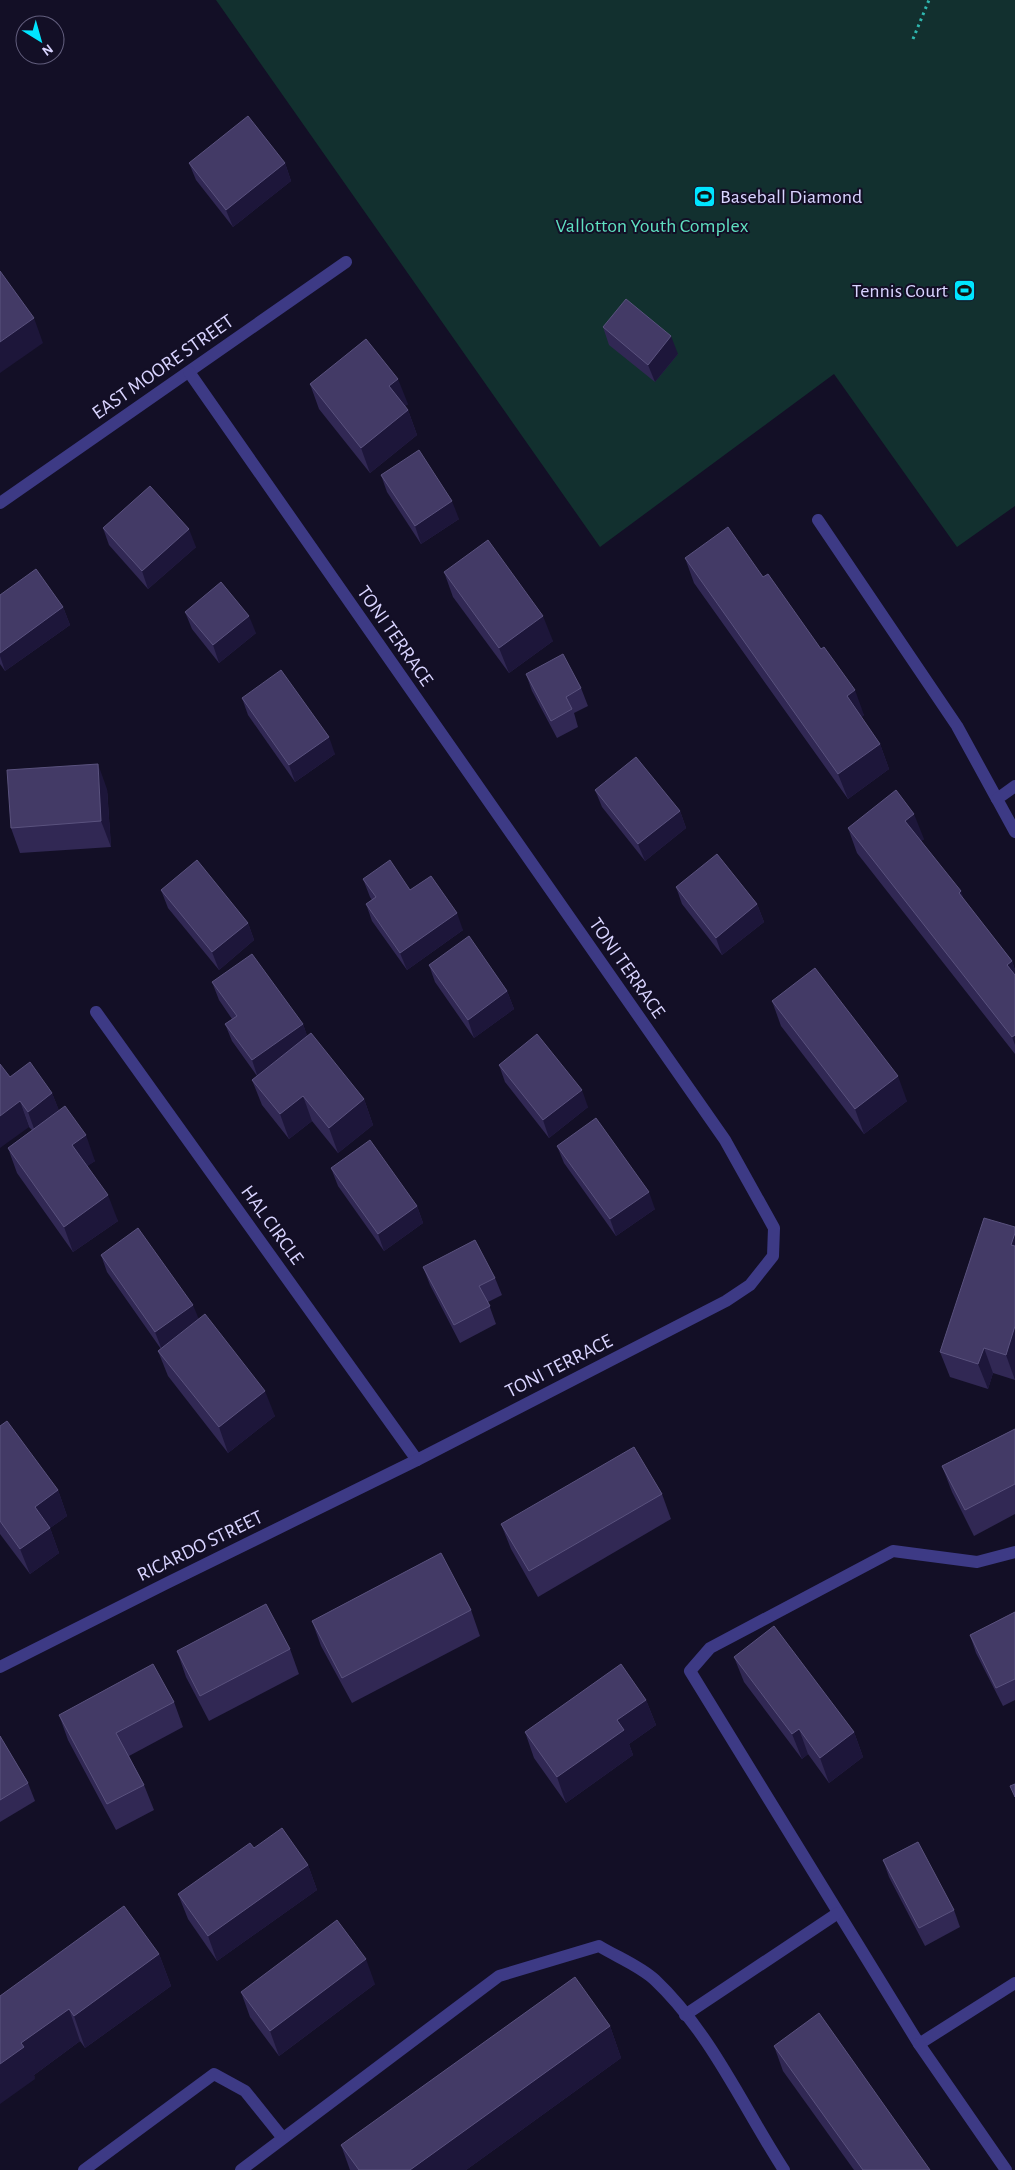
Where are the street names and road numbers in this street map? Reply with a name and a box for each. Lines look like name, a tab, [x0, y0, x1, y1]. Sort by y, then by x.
street label: EAST MOORE STREET	[89, 311, 238, 423]
street label: TONI TERRACE	[353, 582, 437, 690]
street label: TONI TERRACE	[585, 914, 669, 1022]
street label: HAL CIRCLE	[237, 1182, 307, 1268]
street label: TONI TERRACE	[502, 1330, 616, 1401]
street label: RICARDO STREET	[134, 1507, 266, 1585]

